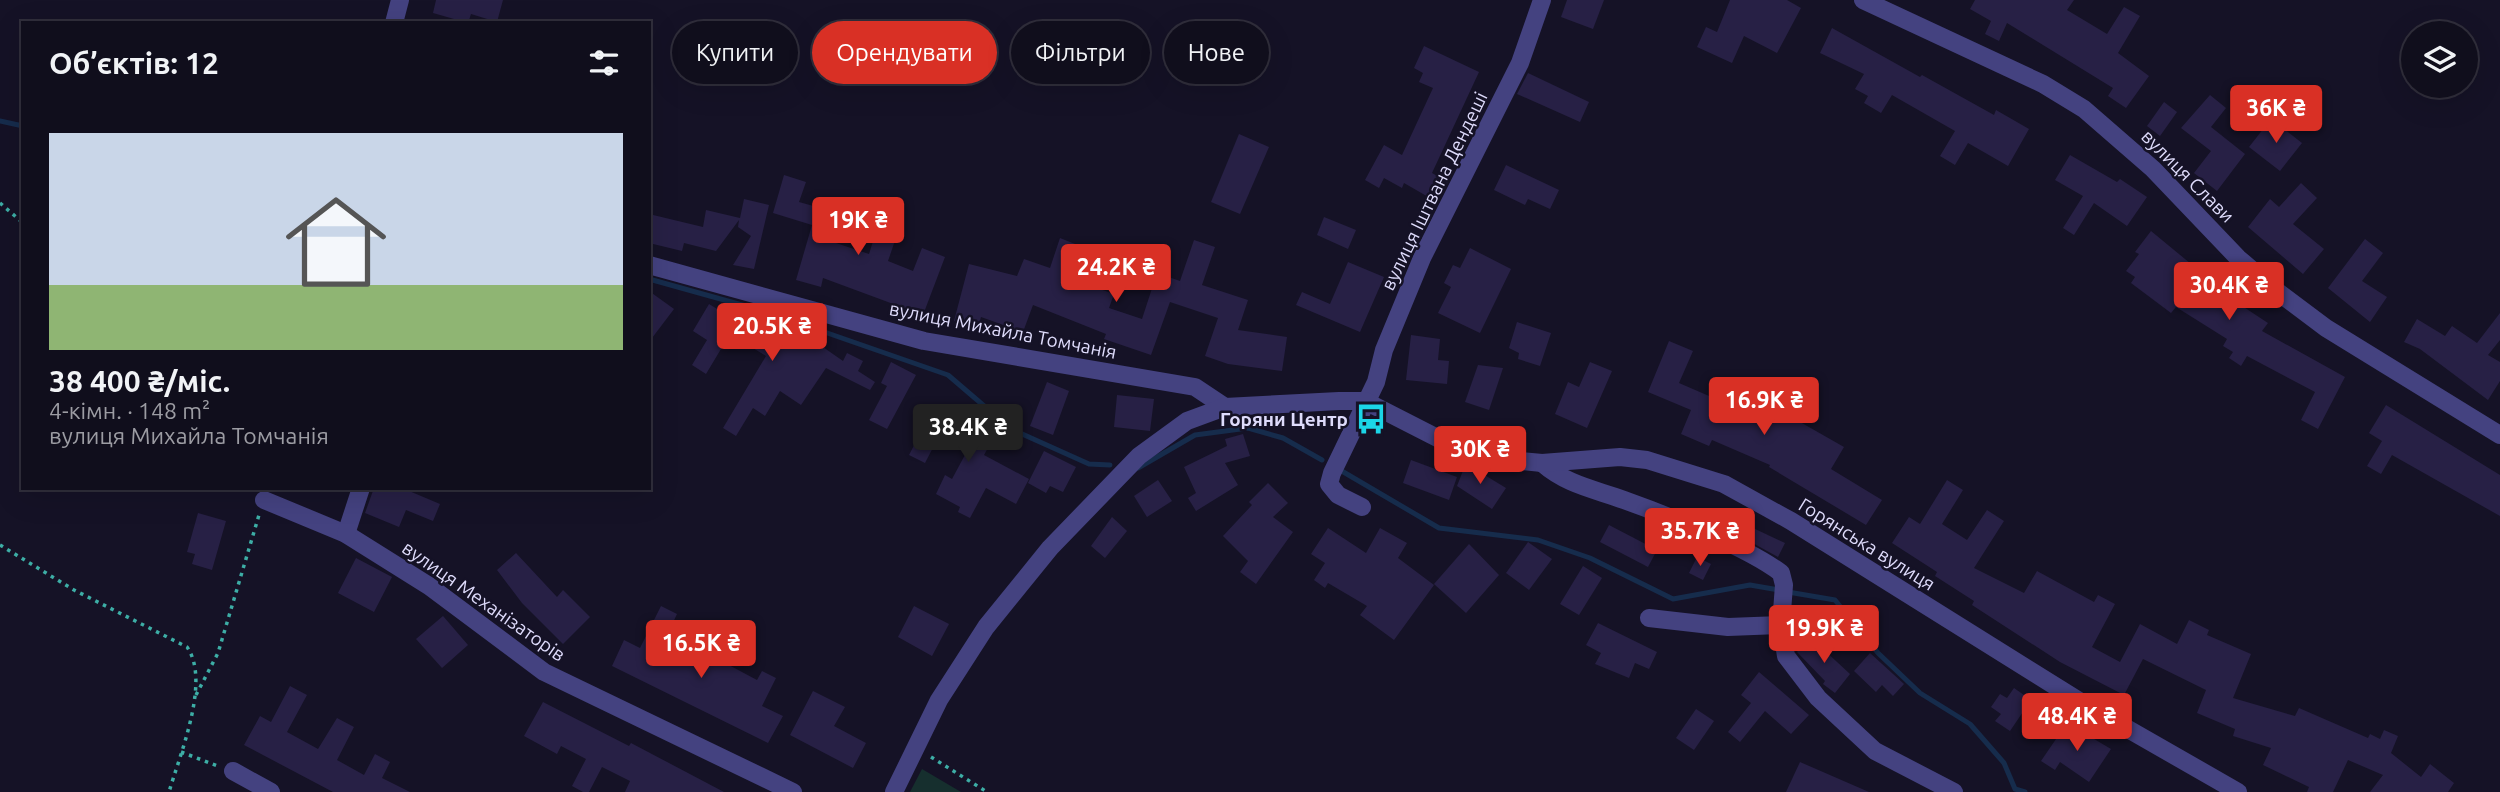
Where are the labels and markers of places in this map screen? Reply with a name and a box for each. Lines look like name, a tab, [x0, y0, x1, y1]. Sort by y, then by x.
pin: 36K ₴	[2227, 86, 2325, 145]
pin: 19K ₴	[809, 198, 907, 257]
pin: 24.2K ₴	[1051, 244, 1181, 304]
pin: 30.4K ₴	[2164, 262, 2294, 322]
pin: 20.5K ₴	[707, 304, 837, 363]
pin: 16.9K ₴	[1699, 378, 1829, 437]
bus stop icon: Горяни Центр	[1354, 402, 1388, 436]
pin: 38.4K ₴	[903, 405, 1033, 464]
place label: Горяни Центр	[1220, 408, 1348, 430]
pin: 30K ₴	[1431, 426, 1529, 486]
pin: 35.7K ₴	[1635, 508, 1765, 568]
pin: 19.9K ₴	[1759, 606, 1889, 665]
pin: 16.5K ₴	[636, 620, 766, 680]
pin: 48.4K ₴	[2012, 694, 2142, 753]

